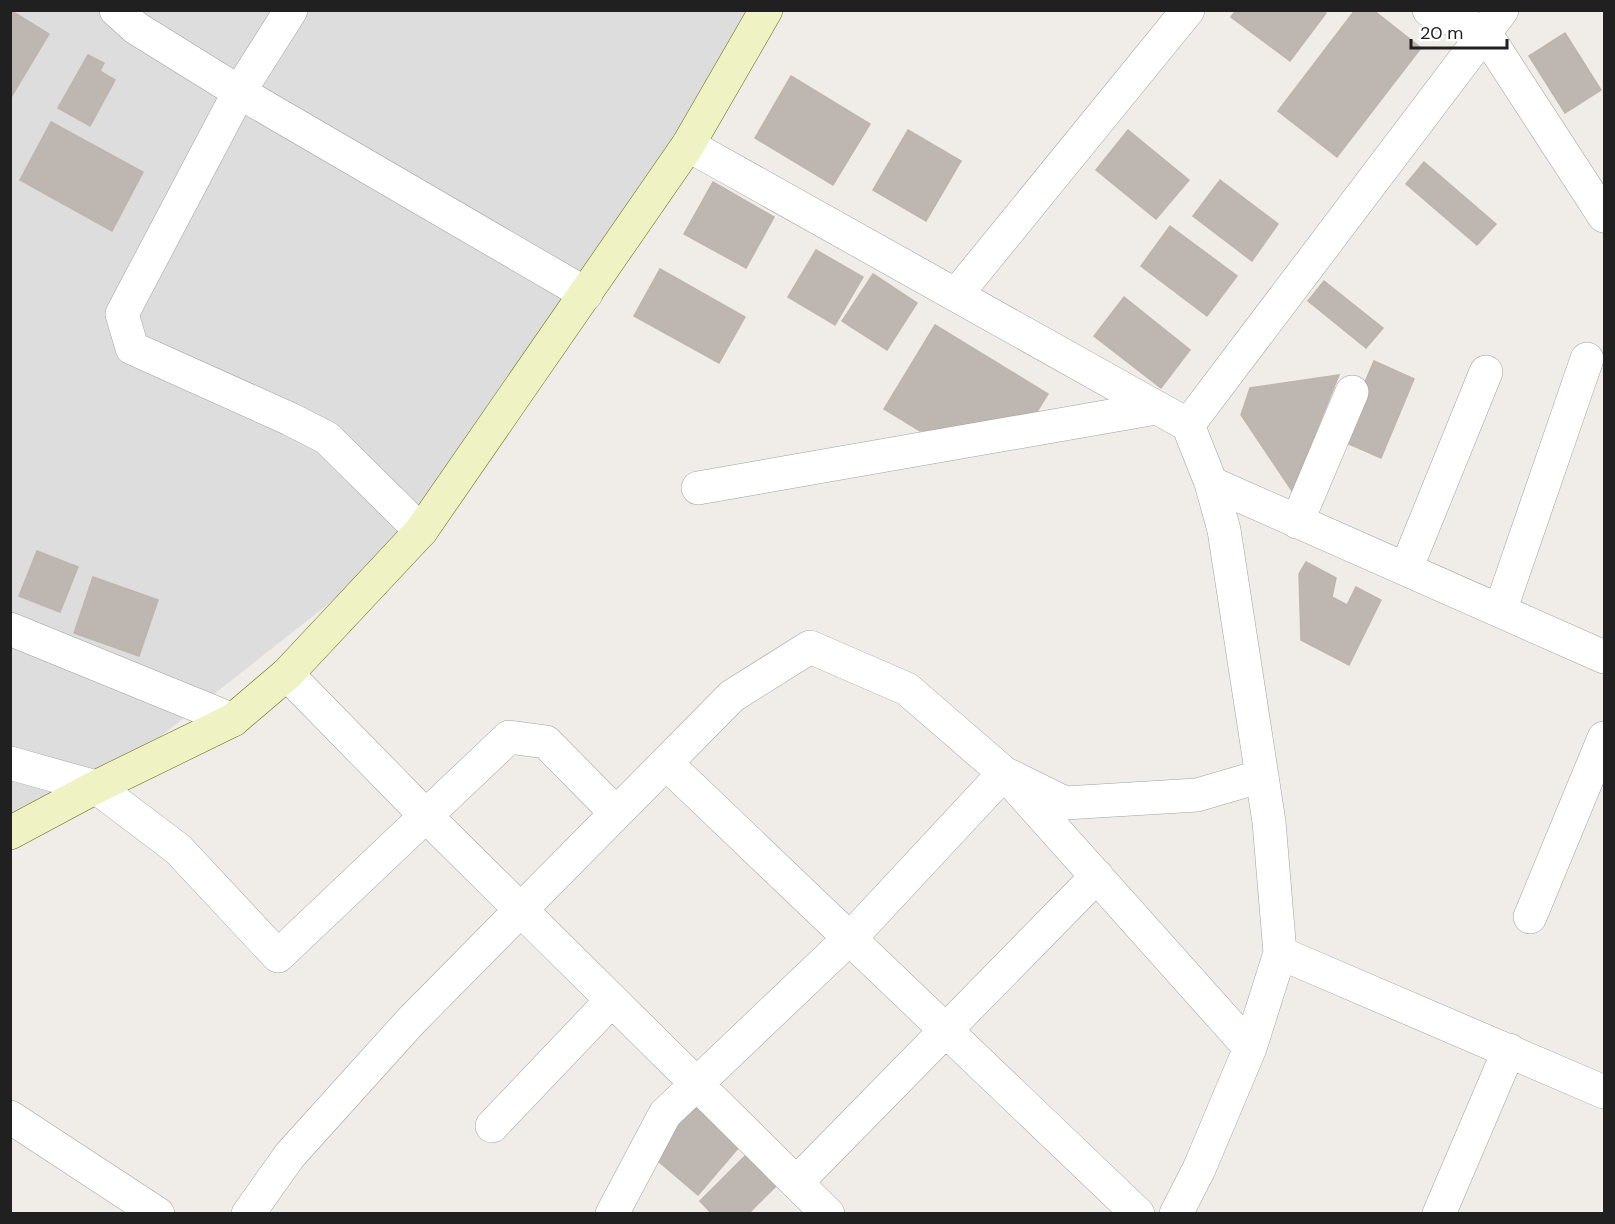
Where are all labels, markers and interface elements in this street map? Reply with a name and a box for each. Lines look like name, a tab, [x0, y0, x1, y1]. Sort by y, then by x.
scale bar	[1411, 12, 1507, 50]
text: 20 m	[1420, 21, 1463, 45]

